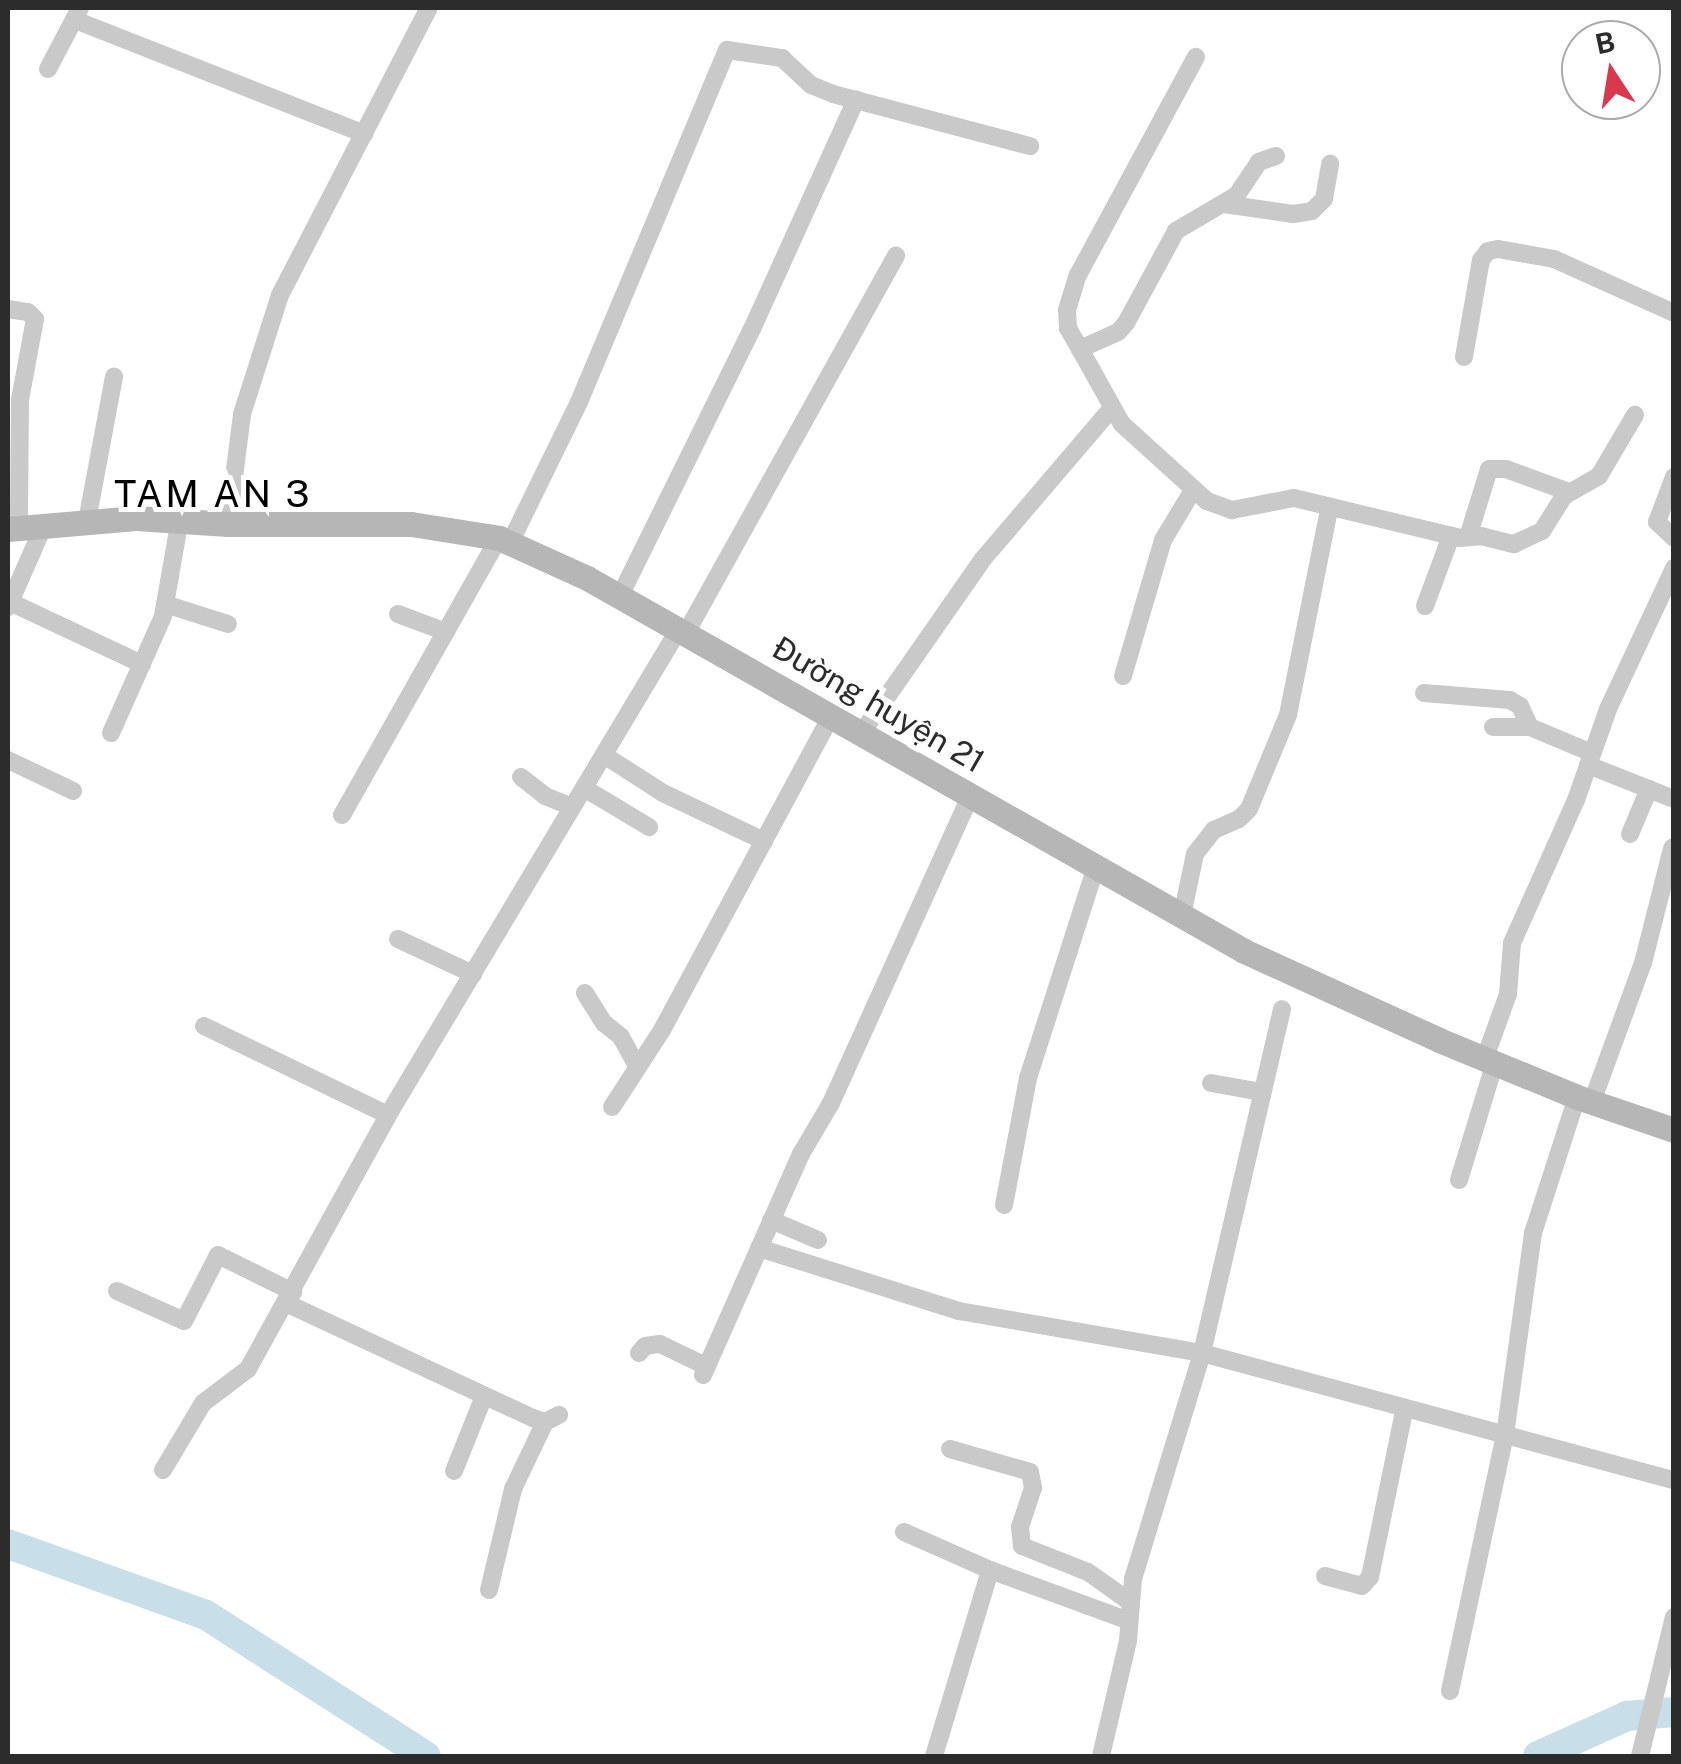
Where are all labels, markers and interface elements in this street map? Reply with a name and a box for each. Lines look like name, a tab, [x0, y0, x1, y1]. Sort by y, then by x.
north arrow	[1561, 20, 1661, 120]
text: B	[1592, 24, 1618, 60]
district label: TAM AN 3	[114, 471, 312, 517]
street label: Đường huyện 21	[765, 629, 991, 781]

